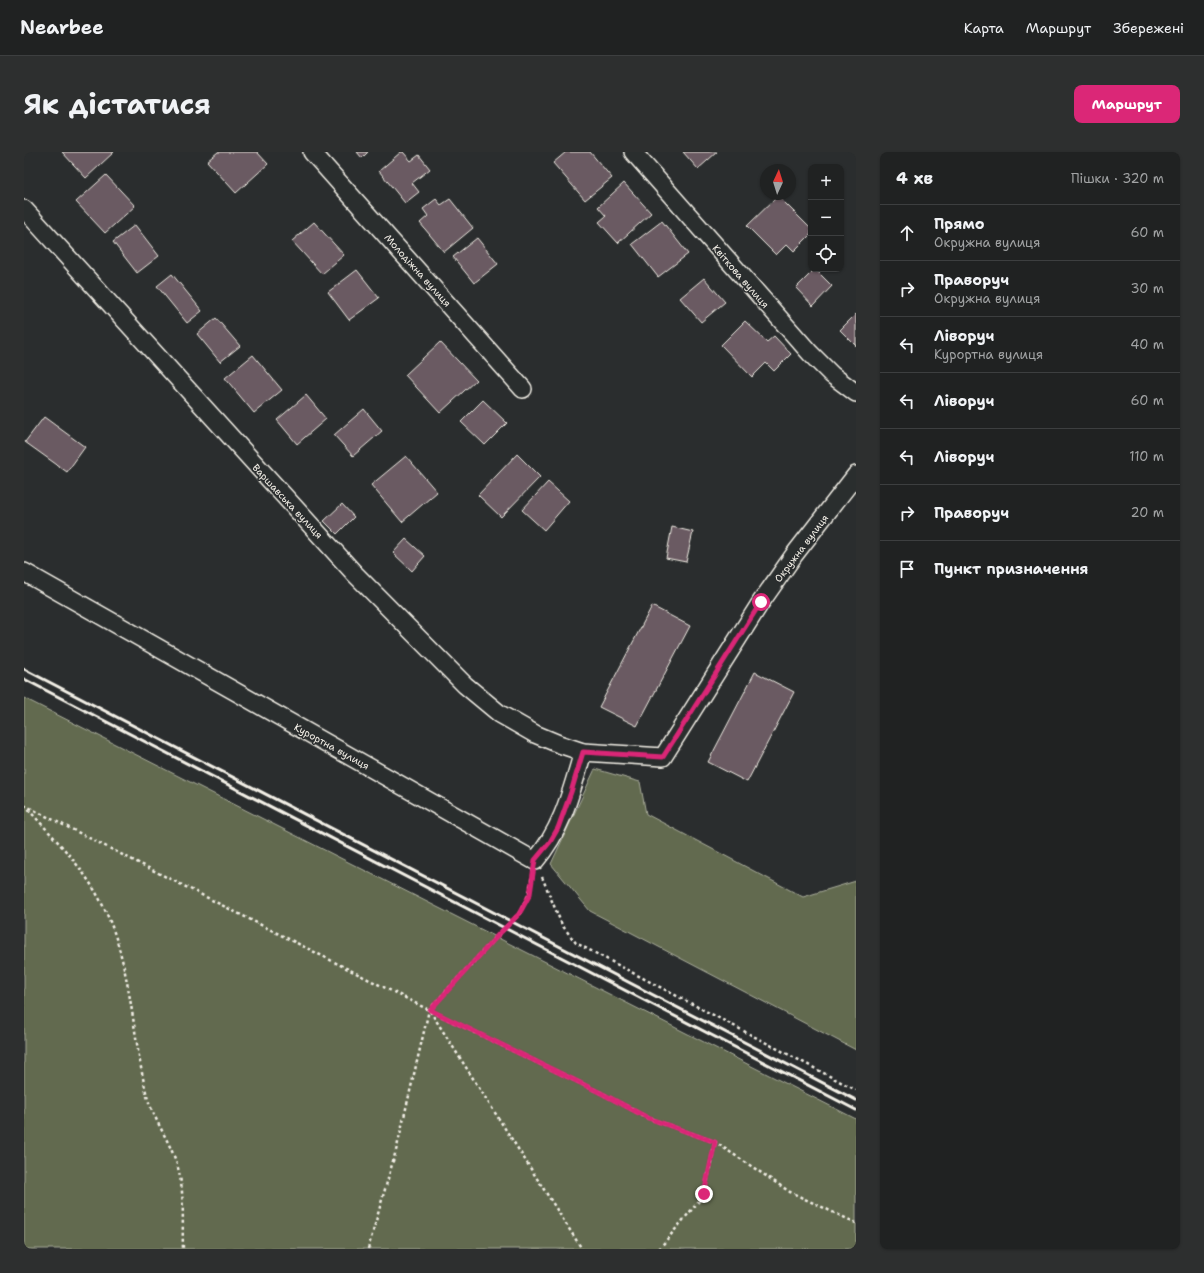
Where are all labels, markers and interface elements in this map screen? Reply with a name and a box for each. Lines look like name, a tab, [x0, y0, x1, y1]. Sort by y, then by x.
text: Nearbee	[20, 15, 104, 40]
text: Карта	[964, 19, 1004, 37]
text: Маршрут	[1026, 19, 1091, 37]
text: Збережені	[1113, 19, 1184, 37]
text: Як дістатися	[24, 85, 211, 123]
button: Маршрут	[1074, 85, 1180, 123]
north arrow	[760, 164, 796, 200]
map controls	[808, 164, 844, 272]
button: +	[808, 164, 844, 200]
text: 4 хв	[896, 167, 933, 189]
text: Пішки · 320 m	[1071, 170, 1164, 187]
button: −	[808, 200, 844, 236]
text: Прямо	[934, 214, 984, 234]
icon: ahead	[896, 222, 918, 244]
text: 60 m	[1131, 224, 1164, 241]
street label: Молодіжна вулиця	[381, 231, 454, 309]
text: Окружна вулиця	[934, 234, 1040, 251]
button: locate	[808, 236, 844, 272]
street label: Квіткова вулиця	[709, 242, 772, 311]
text: Праворуч	[934, 270, 1009, 290]
icon: right	[896, 278, 918, 300]
text: 30 m	[1130, 280, 1164, 297]
text: Окружна вулиця	[934, 290, 1040, 307]
text: Ліворуч	[934, 326, 994, 346]
icon: left	[896, 334, 918, 356]
text: 40 m	[1130, 336, 1164, 353]
text: Курортна вулиця	[934, 346, 1043, 363]
icon: left	[896, 390, 918, 412]
text: Ліворуч	[934, 391, 994, 411]
text: 60 m	[1131, 392, 1164, 409]
icon: left	[896, 446, 918, 468]
text: Ліворуч	[934, 447, 994, 467]
text: 110 m	[1129, 448, 1164, 465]
street label: Варшавська вулиця	[250, 461, 326, 541]
icon: right	[896, 502, 918, 524]
text: Праворуч	[934, 503, 1009, 523]
text: 20 m	[1131, 504, 1164, 521]
street label: Окружна вулиця	[772, 512, 831, 585]
icon: arrive	[896, 558, 918, 580]
text: Пункт призначення	[934, 559, 1089, 579]
route start	[752, 593, 770, 611]
street label: Курортна вулиця	[292, 720, 372, 772]
route end	[695, 1185, 713, 1203]

